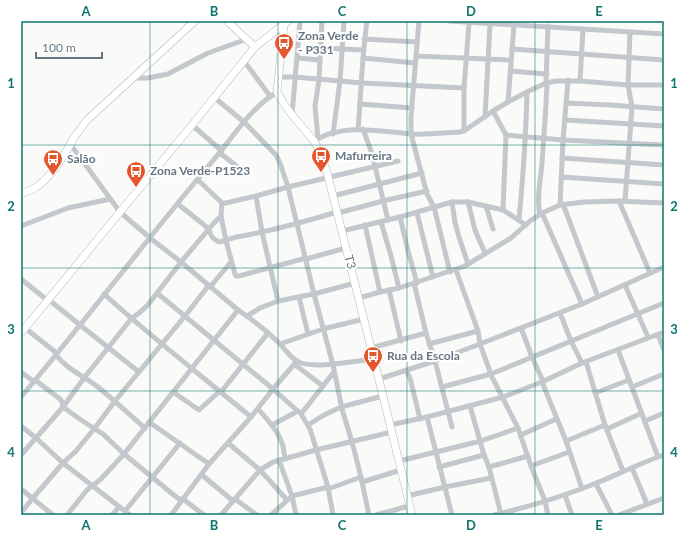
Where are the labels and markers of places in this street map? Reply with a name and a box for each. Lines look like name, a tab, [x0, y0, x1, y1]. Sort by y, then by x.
place label: Zona Verde - P331	[298, 28, 359, 57]
bus stop icon: Zona Verde - P331	[273, 32, 295, 60]
bus stop icon: Mafurreira	[310, 145, 332, 173]
bus stop icon: Salão	[42, 148, 64, 176]
place label: Mafurreira	[335, 148, 392, 163]
place label: Salão	[67, 151, 96, 166]
bus stop icon: Zona Verde-P1523	[125, 160, 147, 188]
place label: Zona Verde-P1523	[150, 163, 250, 178]
bus stop icon: Rua da Escola	[362, 345, 384, 373]
place label: Rua da Escola	[387, 348, 460, 363]

